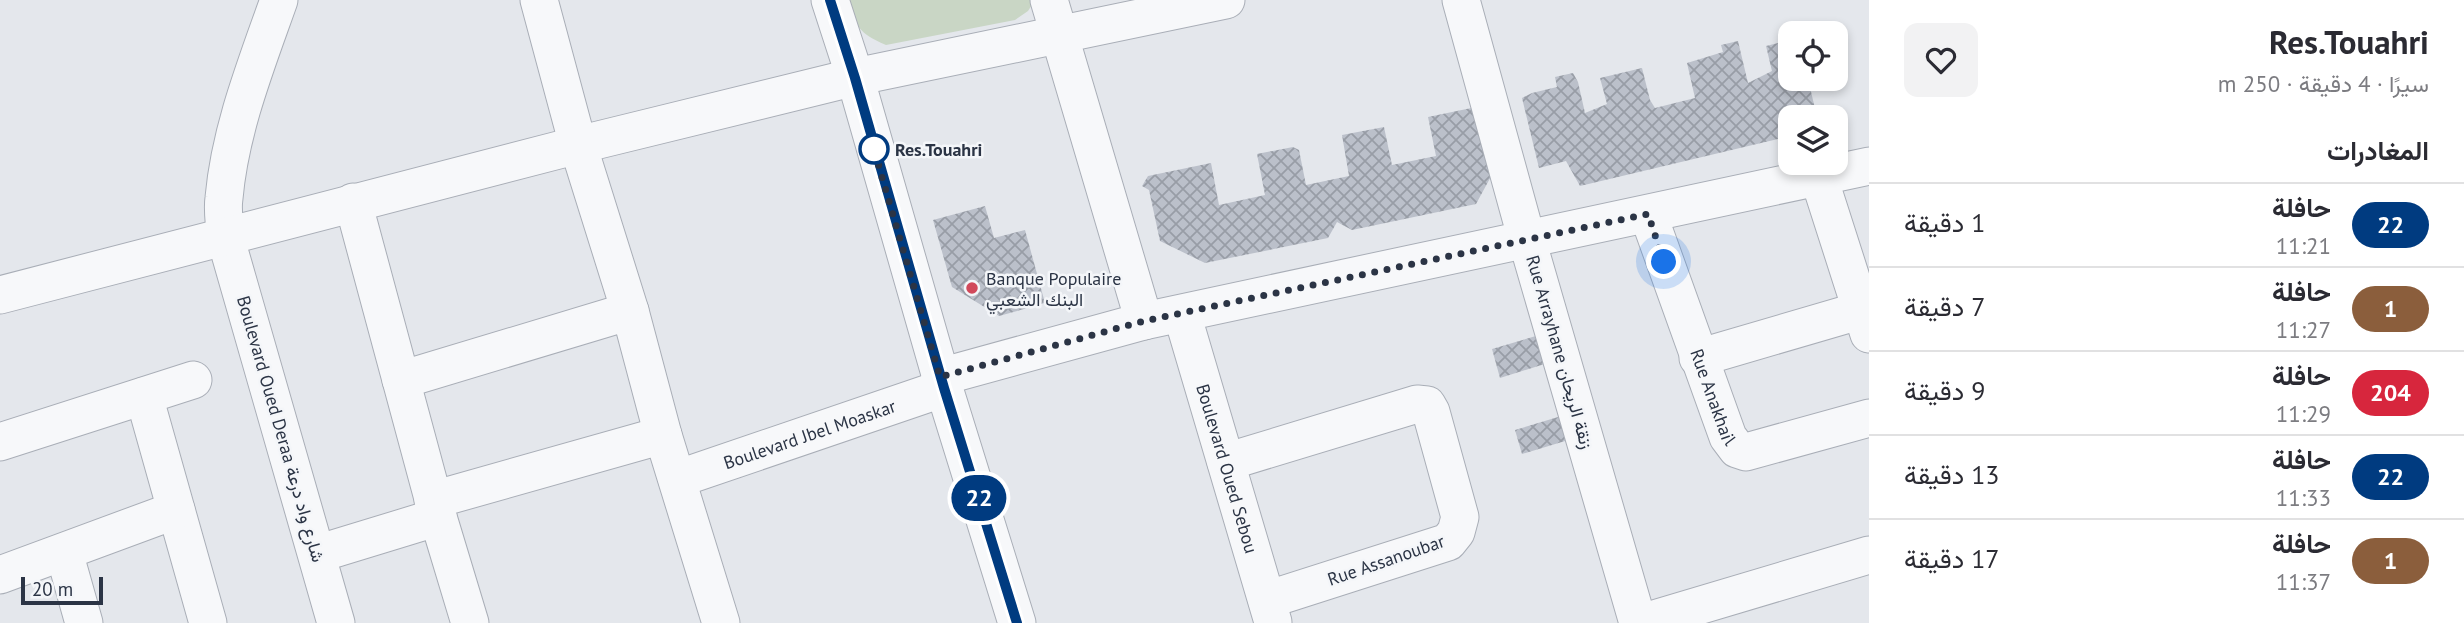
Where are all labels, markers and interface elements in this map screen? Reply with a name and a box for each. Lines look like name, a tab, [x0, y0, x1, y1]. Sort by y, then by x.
text: Res.Touahri	[2269, 20, 2429, 63]
map controls	[1778, 21, 1848, 175]
button: locate	[1778, 21, 1848, 91]
button: heart	[1904, 23, 1978, 97]
text: سيرًا · 4 دقيقة · 250 m	[2218, 69, 2429, 98]
button: layers	[1778, 105, 1848, 175]
marker: Res.Touahri	[859, 134, 889, 164]
text: المغادرات	[2327, 134, 2429, 167]
place label: Res.Touahri	[895, 138, 982, 161]
text: حافلة	[2272, 191, 2331, 224]
text: 1 دقيقة	[1904, 206, 1985, 239]
text: 22	[2377, 209, 2404, 240]
text: 11:21	[2276, 231, 2331, 260]
your location	[1646, 244, 1681, 279]
street label: Rue Arrayhane زنقة الريحان	[1521, 252, 1599, 452]
place label: Banque Populaire البنك الشعبي	[986, 267, 1121, 315]
text: حافلة	[2272, 275, 2331, 308]
marker: Banque Populaire البنك الشعبي	[964, 280, 980, 296]
text: 7 دقيقة	[1904, 290, 1985, 323]
street label: Boulevard Oued Deraa شارع واد درعة	[231, 293, 330, 565]
text: 1	[2384, 293, 2397, 324]
text: 11:27	[2276, 315, 2331, 344]
street label: Rue Anakhail	[1686, 345, 1742, 450]
text: حافلة	[2272, 359, 2331, 392]
text: 9 دقيقة	[1904, 374, 1985, 407]
text: 204	[2370, 377, 2411, 408]
street label: Boulevard Oued Sebou	[1192, 381, 1264, 556]
street label: Boulevard Jbel Moaskar	[720, 394, 899, 474]
text: 11:29	[2276, 399, 2331, 428]
text: حافلة	[2272, 443, 2331, 476]
text: 13 دقيقة	[1904, 458, 1999, 491]
text: 22	[2377, 461, 2404, 492]
line badge: 22	[948, 475, 1010, 521]
text: 22	[965, 482, 993, 513]
text: 11:33	[2276, 483, 2331, 512]
text: حافلة	[2272, 527, 2331, 560]
street label: Rue Assanoubar	[1324, 529, 1448, 591]
text: 17 دقيقة	[1904, 542, 1999, 575]
text: 1	[2384, 545, 2397, 576]
text: 11:37	[2276, 567, 2331, 596]
scale bar	[21, 574, 103, 606]
text: 20 m	[32, 577, 73, 601]

